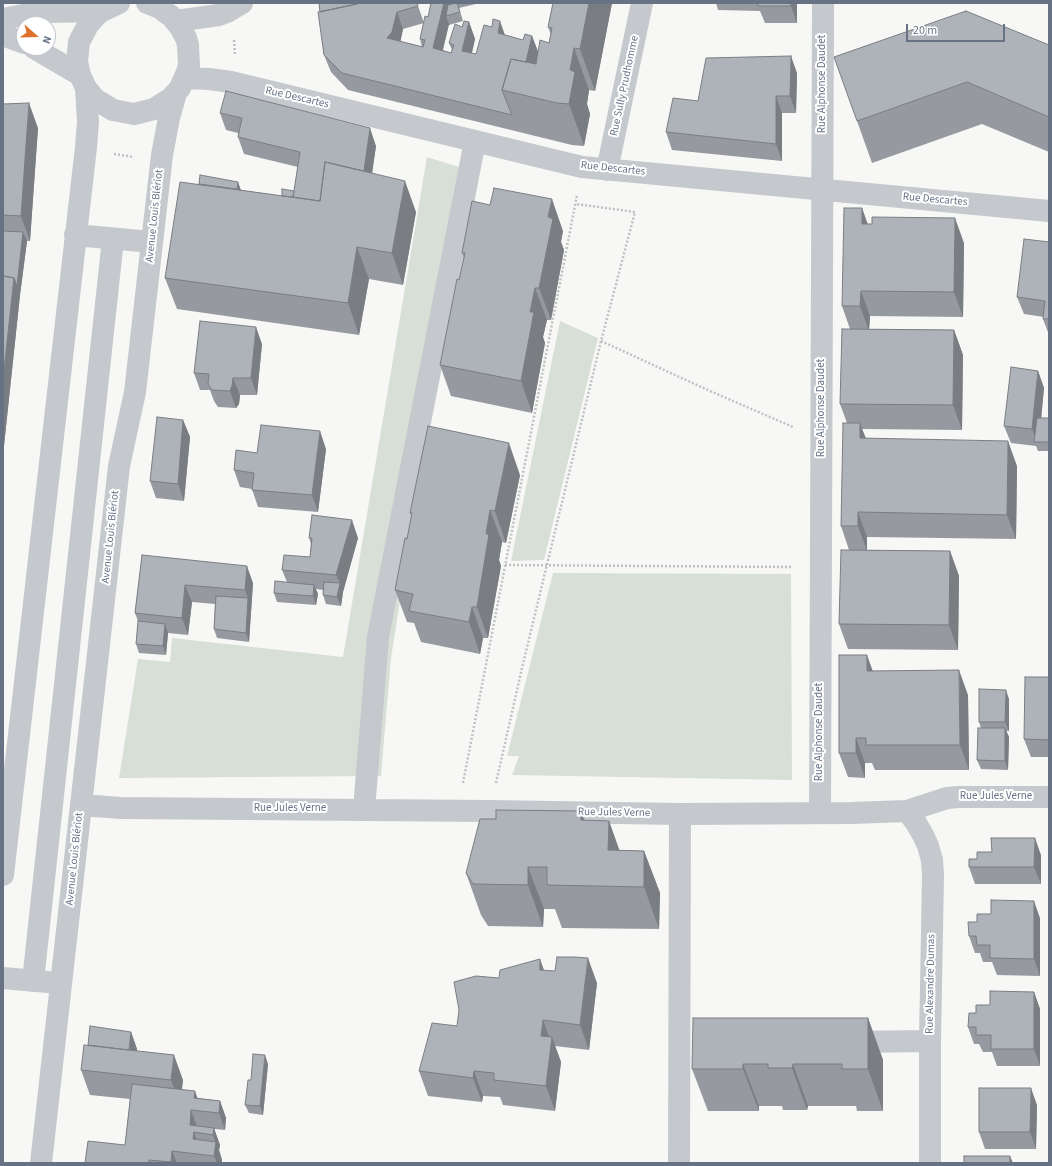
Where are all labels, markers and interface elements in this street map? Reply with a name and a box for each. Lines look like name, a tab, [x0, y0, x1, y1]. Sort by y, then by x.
north arrow	[16, 16, 56, 56]
scale bar	[908, 16, 1007, 42]
text: 20 m	[913, 22, 937, 39]
text: N	[39, 34, 55, 46]
street label: Rue Sully Prudhomme	[608, 35, 642, 137]
street label: Rue Alphonse Daudet	[816, 35, 830, 133]
street label: Rue Descartes	[264, 84, 330, 112]
street label: Rue Descartes	[580, 159, 646, 179]
street label: Avenue Louis Blériot	[144, 169, 166, 263]
street label: Rue Descartes	[902, 191, 968, 209]
street label: Rue Alphonse Daudet	[815, 359, 829, 457]
street label: Avenue Louis Blériot	[100, 490, 122, 584]
street label: Rue Alphonse Daudet	[813, 683, 827, 781]
street label: Rue Jules Verne	[960, 790, 1032, 804]
street label: Rue Jules Verne	[254, 802, 326, 816]
street label: Rue Jules Verne	[578, 806, 650, 820]
street label: Avenue Louis Blériot	[64, 812, 86, 906]
street label: Rue Alexandre Dumas	[924, 934, 938, 1034]

